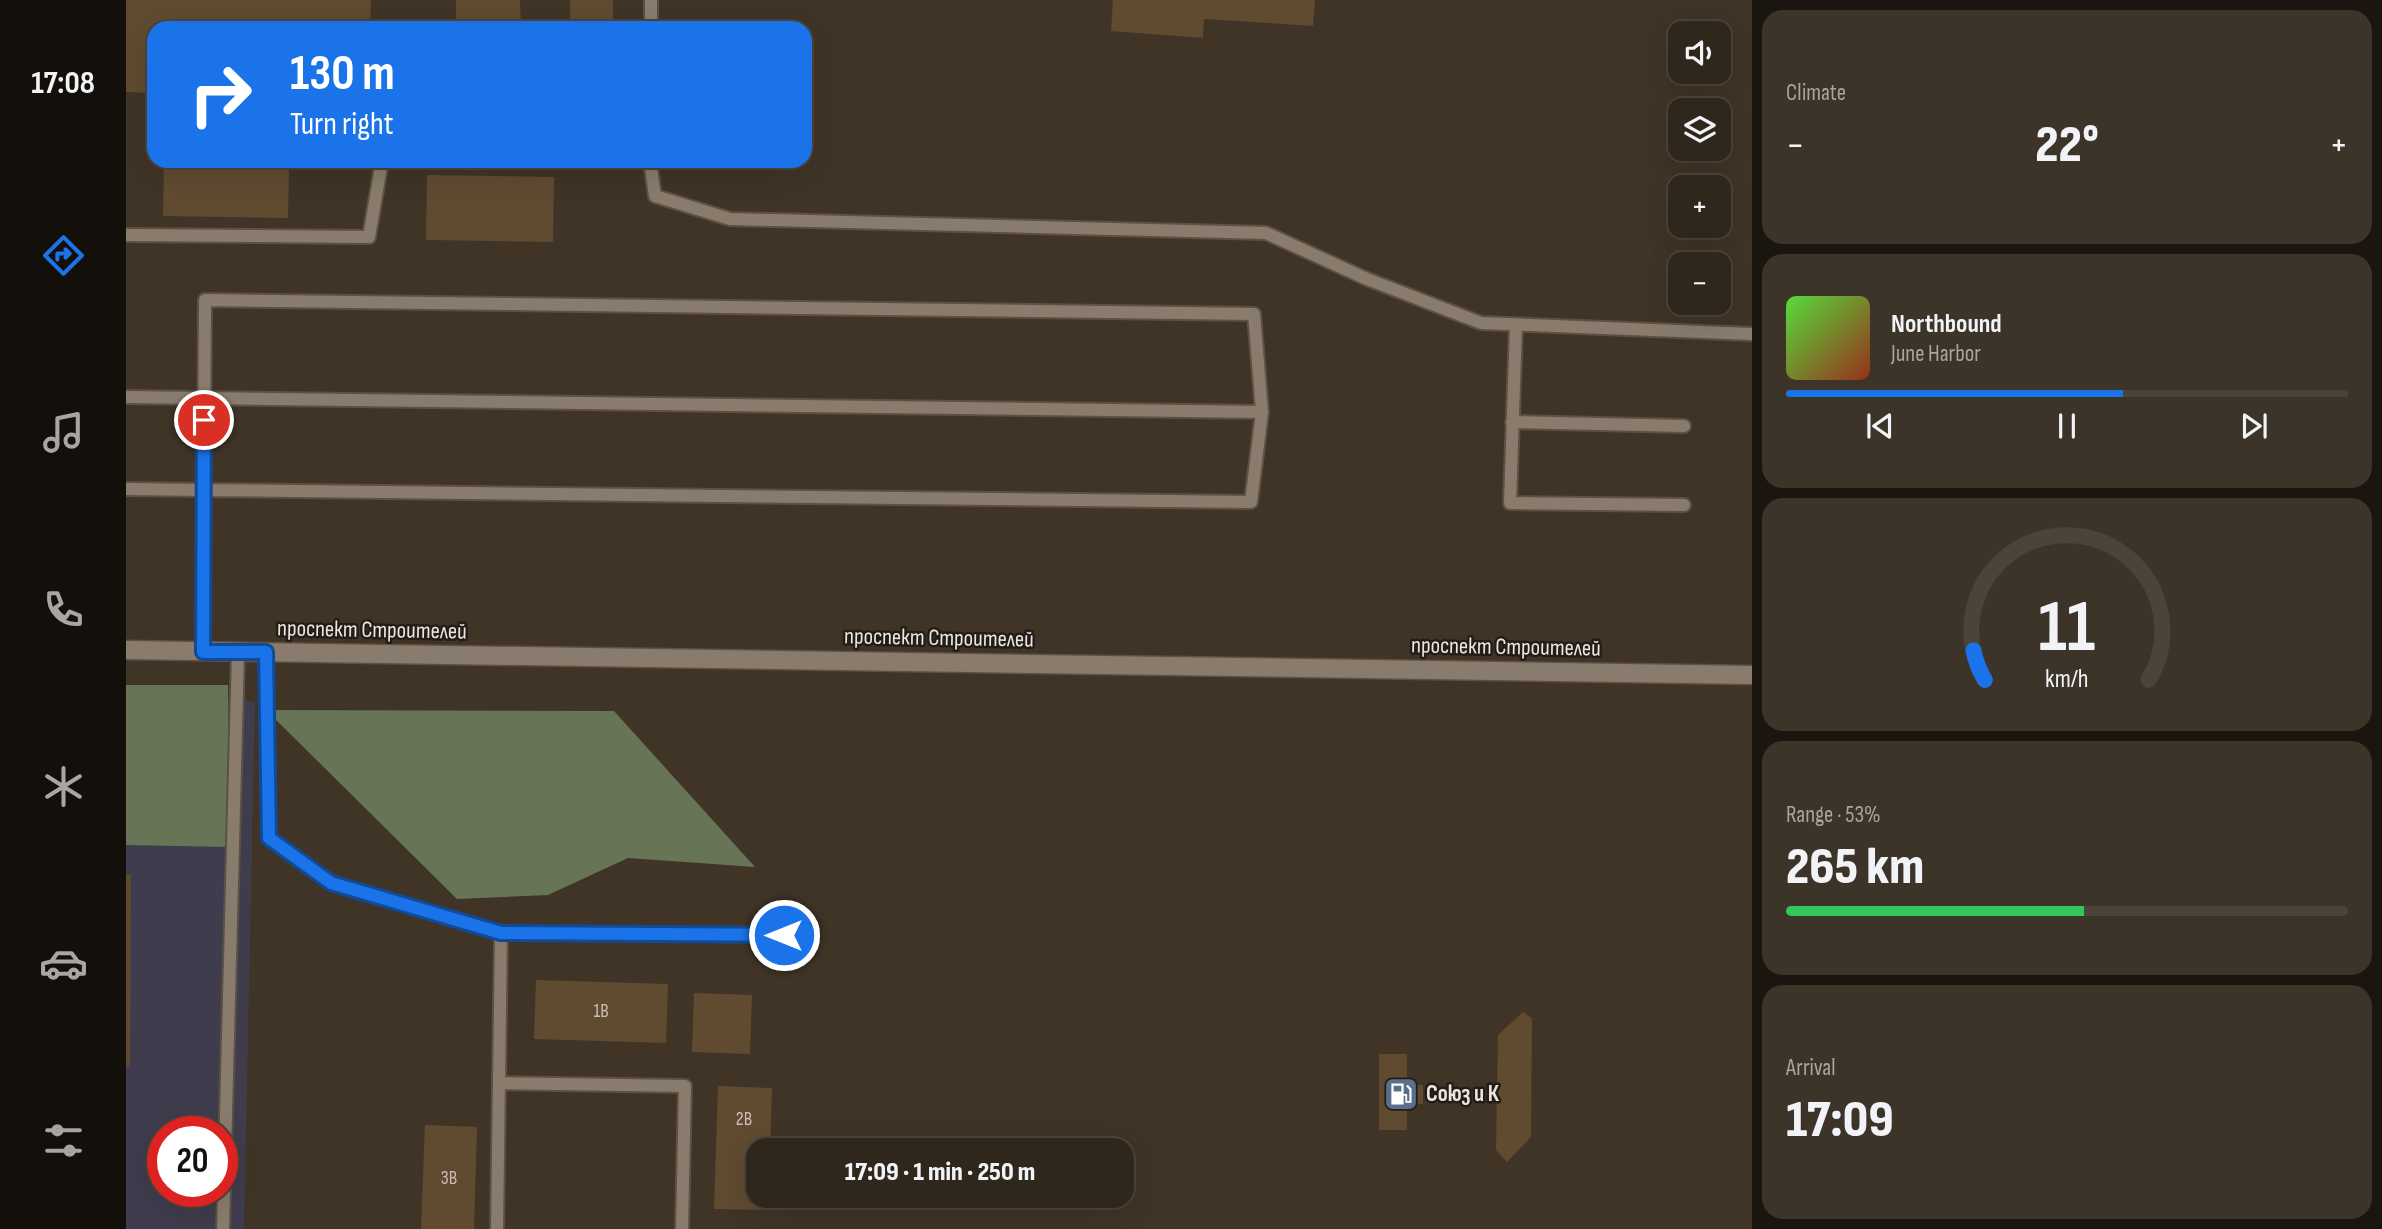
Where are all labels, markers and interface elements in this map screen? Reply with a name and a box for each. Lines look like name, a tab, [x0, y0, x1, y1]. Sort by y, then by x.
map controls	[1668, 21, 1731, 315]
button: sound	[1668, 21, 1731, 84]
text: 130 m	[290, 45, 395, 104]
icon: right	[175, 49, 266, 140]
text: 17:08	[31, 64, 95, 103]
text: Climate	[1786, 79, 1846, 107]
button: layers	[1668, 98, 1731, 161]
text: Turn right	[290, 105, 394, 144]
text: 22°	[2035, 114, 2099, 177]
text: −	[1786, 123, 1805, 168]
text: +	[2329, 123, 2348, 168]
button: +	[1668, 175, 1731, 238]
icon: directions	[39, 231, 88, 280]
button: −	[1668, 252, 1731, 315]
text: Northbound	[1891, 309, 2002, 340]
text: June Harbor	[1891, 340, 1981, 368]
pin	[174, 390, 234, 450]
icon: arrive	[185, 401, 223, 439]
icon: previous	[1861, 407, 1899, 445]
icon: pause	[2048, 407, 2086, 445]
icon: next	[2235, 407, 2273, 445]
icon: music	[39, 408, 88, 457]
icon: phone	[39, 585, 88, 634]
text: 11	[2038, 585, 2096, 673]
street label: проспект Строителей	[277, 614, 467, 646]
street label: проспект Строителей	[844, 622, 1034, 654]
street label: проспект Строителей	[1411, 631, 1601, 663]
text: km/h	[2045, 664, 2089, 695]
icon: climate	[39, 762, 88, 811]
text: Range · 53%	[1786, 801, 1881, 829]
text: 265 km	[1786, 836, 1924, 899]
position arrow	[747, 898, 821, 972]
icon: car	[39, 939, 88, 988]
house number: 1В	[593, 1000, 609, 1023]
text: Arrival	[1786, 1054, 1835, 1082]
fuel station icon: Союз и К	[1382, 1075, 1420, 1113]
place label: Союз и К	[1426, 1080, 1500, 1108]
text: 17:09	[1786, 1089, 1894, 1152]
house number: 2В	[736, 1108, 752, 1131]
icon: filters	[39, 1116, 88, 1165]
speed limit sign: 20	[147, 1116, 238, 1207]
text: 17:09 · 1 min · 250 m	[845, 1157, 1035, 1188]
house number: 3В	[441, 1167, 457, 1190]

